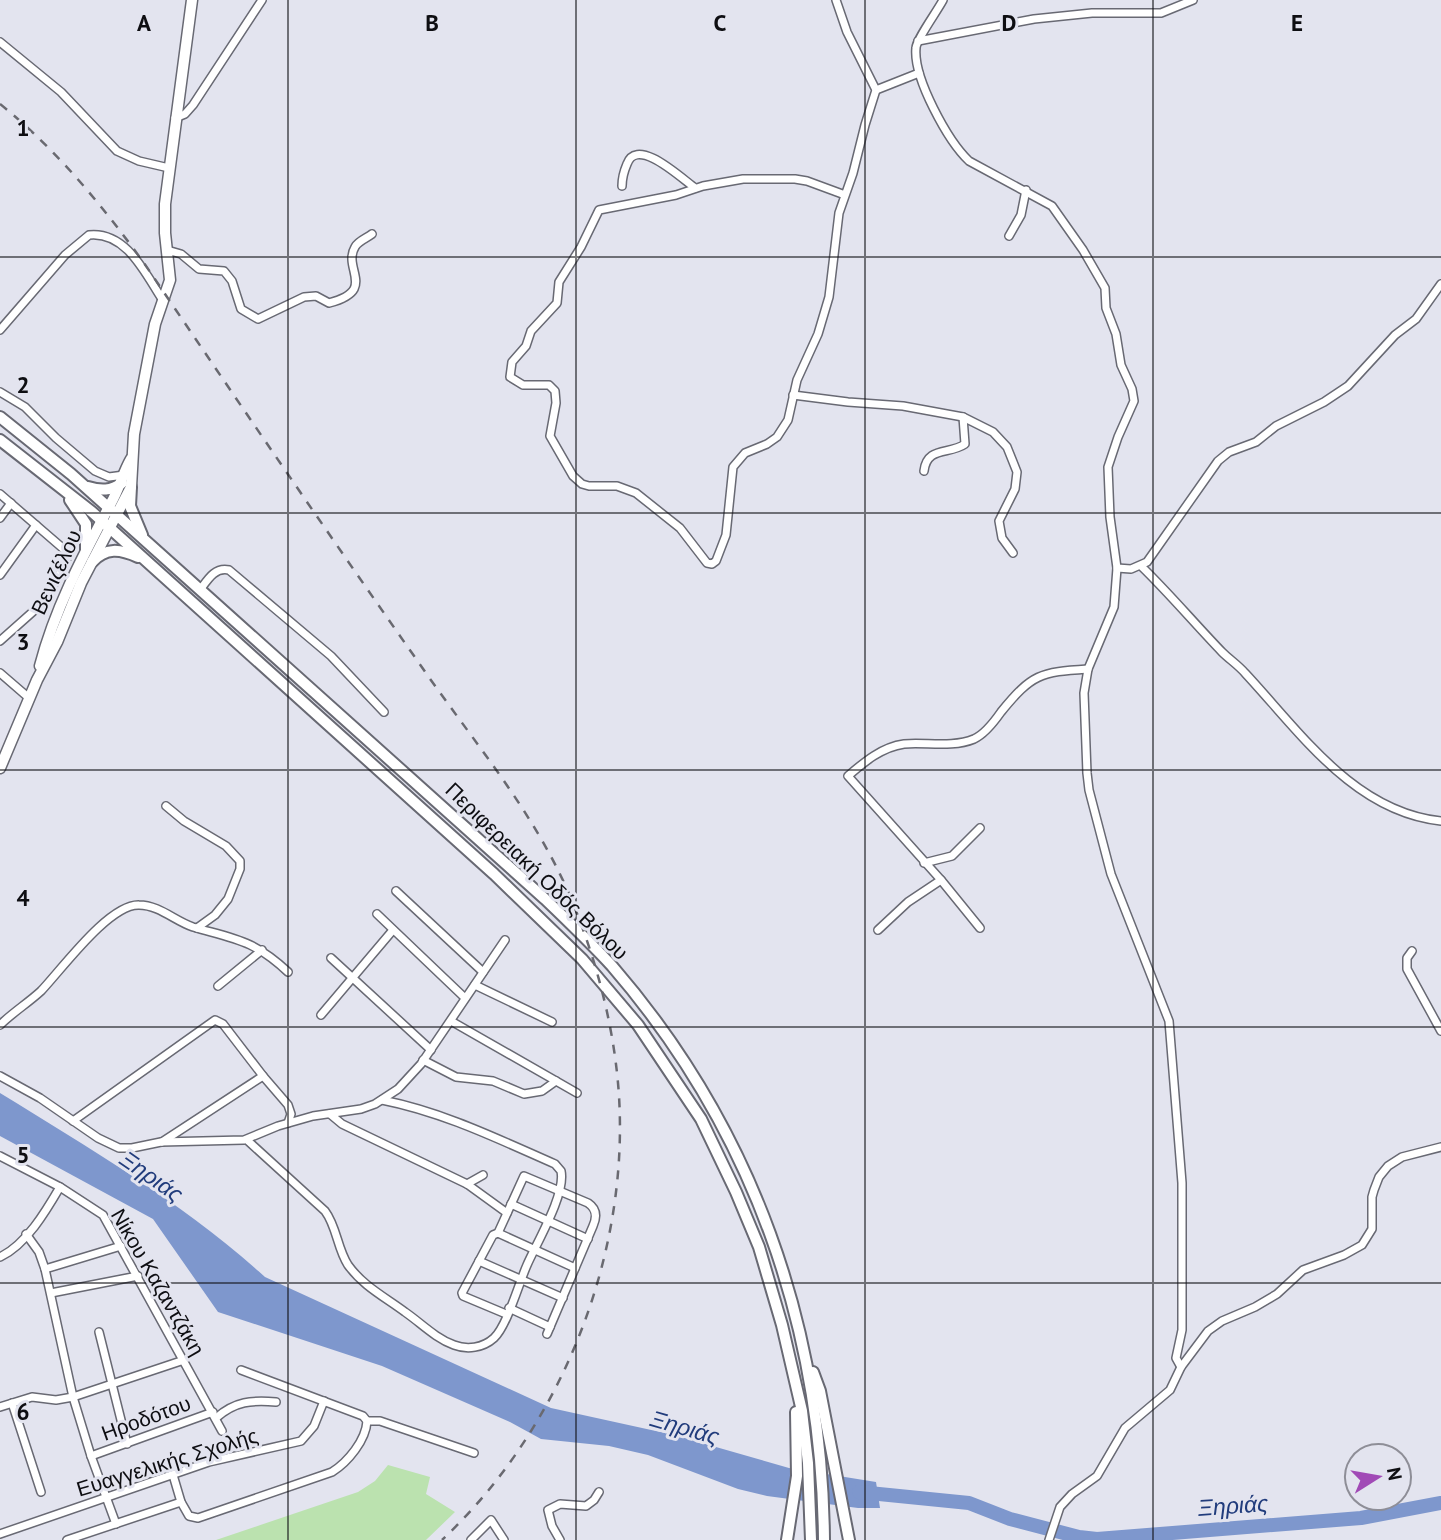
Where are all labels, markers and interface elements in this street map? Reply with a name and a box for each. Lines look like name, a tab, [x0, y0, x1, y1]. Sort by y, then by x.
text: A	[137, 8, 151, 37]
text: B	[425, 8, 439, 37]
text: C	[714, 8, 727, 37]
text: D	[1002, 8, 1016, 37]
text: E	[1291, 8, 1303, 37]
text: 1	[16, 113, 30, 142]
text: 2	[16, 370, 30, 399]
street label: Βενιζέλου	[25, 525, 87, 619]
text: 3	[16, 627, 30, 656]
street label: Περιφερειακή Οδός Βόλου	[440, 777, 634, 965]
text: 4	[16, 883, 30, 912]
text: 5	[16, 1140, 30, 1169]
water label: Ξηριάς	[114, 1143, 190, 1208]
street label: Νίκου Καζαντζάκη	[105, 1204, 211, 1360]
street label: Ηροδότου	[98, 1389, 194, 1447]
text: 6	[16, 1397, 30, 1426]
water label: Ξηριάς	[646, 1403, 724, 1451]
street label: Ευαγγελικής Σχολής	[73, 1422, 261, 1502]
north arrow	[1343, 1442, 1413, 1512]
text: N	[1382, 1465, 1408, 1482]
water label: Ξηριάς	[1196, 1488, 1270, 1522]

